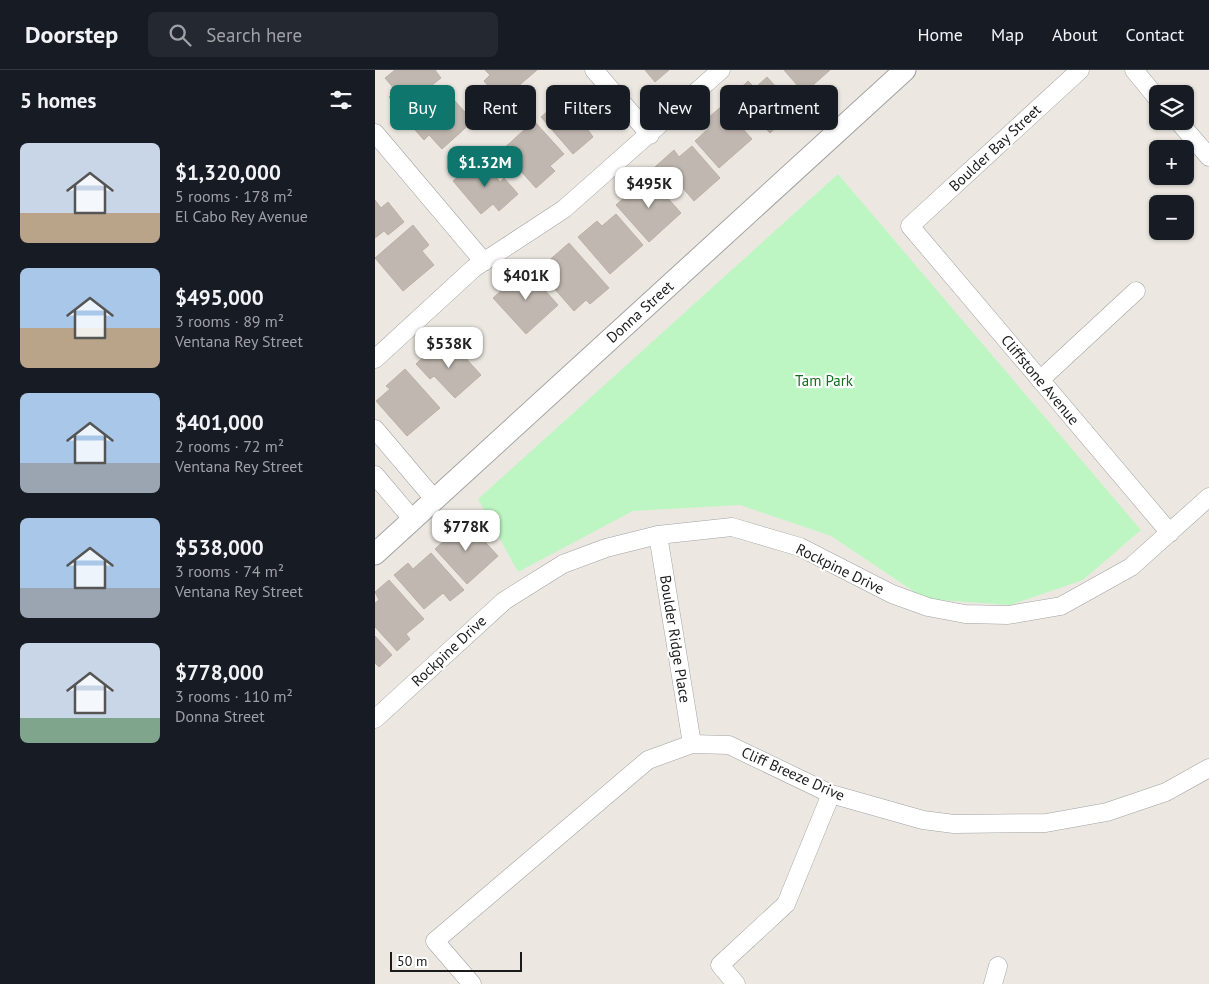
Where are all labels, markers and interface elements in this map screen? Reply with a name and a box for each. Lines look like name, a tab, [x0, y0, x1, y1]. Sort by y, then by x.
search box	[148, 12, 498, 57]
text: Doorstep	[25, 19, 118, 50]
icon: search	[166, 21, 194, 49]
text: Search here	[206, 23, 302, 47]
text: Home	[917, 23, 963, 46]
text: Map	[991, 23, 1024, 46]
text: About	[1052, 23, 1098, 46]
text: Contact	[1126, 23, 1184, 46]
chip: Buy	[390, 85, 455, 130]
chip: Rent	[465, 85, 536, 130]
chip: Filters	[546, 85, 630, 130]
chip: New	[640, 85, 710, 130]
chip: Apartment	[720, 85, 838, 130]
map controls	[1149, 85, 1194, 240]
button: layers	[1149, 85, 1194, 130]
icon: filters	[327, 86, 355, 114]
text: 5 homes	[20, 87, 96, 114]
street label: Boulder Bay Street	[945, 100, 1045, 195]
button: +	[1149, 140, 1194, 185]
pin: $1.32M	[444, 146, 526, 188]
text: $1.32M	[458, 152, 512, 172]
text: $1,320,000	[175, 159, 281, 186]
icon: home	[60, 163, 120, 223]
pin: $495K	[614, 166, 684, 209]
text: $495K	[626, 173, 672, 193]
text: 5 rooms · 178 m²	[175, 186, 293, 206]
button: −	[1149, 195, 1194, 240]
text: El Cabo Rey Avenue	[175, 206, 308, 226]
pin: $401K	[491, 258, 561, 301]
text: $401K	[503, 265, 549, 285]
street label: Donna Street	[602, 276, 677, 347]
text: $495,000	[175, 284, 264, 311]
icon: home	[60, 288, 120, 348]
text: 3 rooms · 89 m²	[175, 311, 284, 331]
pin: $538K	[414, 326, 484, 369]
text: Ventana Rey Street	[175, 331, 303, 351]
street label: Cliffstone Avenue	[997, 331, 1084, 429]
text: $538K	[426, 333, 472, 353]
park label: Tam Park	[795, 371, 854, 390]
text: $401,000	[175, 409, 264, 436]
icon: home	[60, 413, 120, 473]
text: 2 rooms · 72 m²	[175, 436, 284, 456]
text: Ventana Rey Street	[175, 456, 303, 476]
pin: $778K	[431, 510, 501, 552]
text: $778K	[443, 516, 489, 536]
text: $538,000	[175, 534, 264, 561]
icon: home	[60, 538, 120, 598]
street label: Rockpine Drive	[793, 539, 887, 598]
text: 3 rooms · 74 m²	[175, 561, 284, 581]
street label: Boulder Ridge Place	[656, 574, 695, 704]
text: Ventana Rey Street	[175, 581, 303, 601]
street label: Rockpine Drive	[407, 611, 490, 690]
text: $778,000	[175, 659, 264, 686]
icon: home	[60, 663, 120, 723]
text: 3 rooms · 110 m²	[175, 686, 293, 706]
text: Donna Street	[175, 706, 265, 726]
street label: Cliff Breeze Drive	[739, 742, 848, 805]
scale bar	[390, 949, 523, 972]
text: 50 m	[397, 952, 427, 970]

